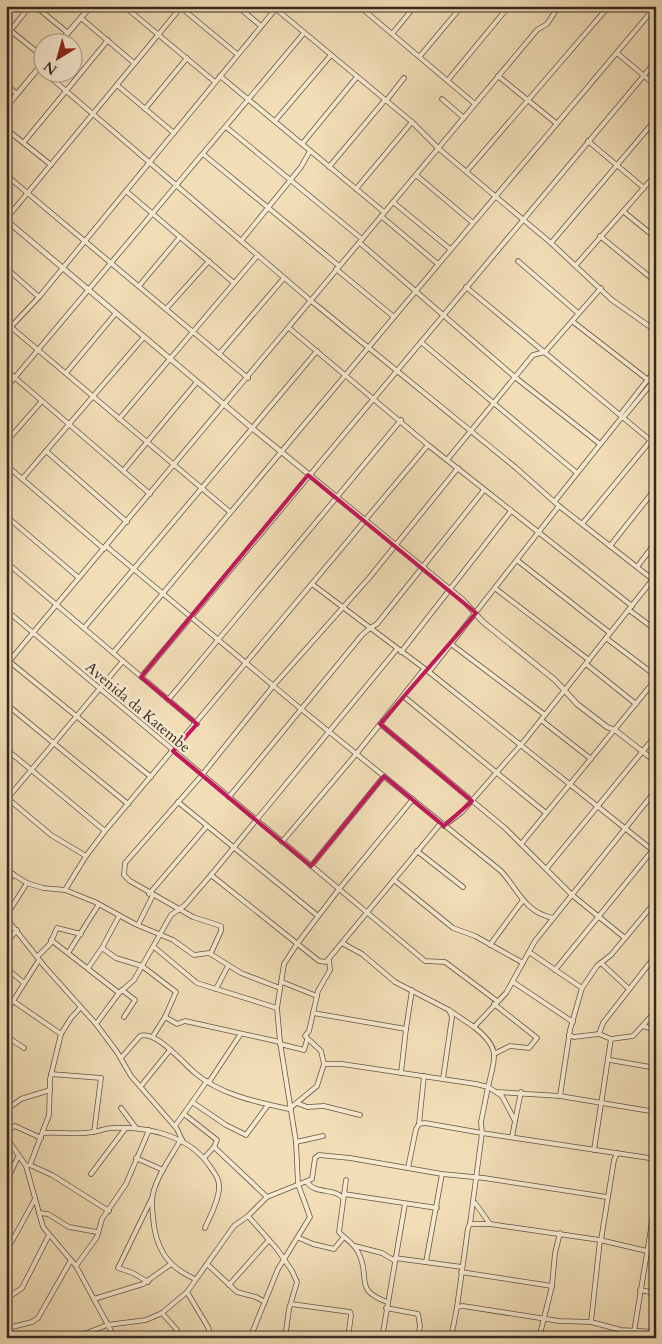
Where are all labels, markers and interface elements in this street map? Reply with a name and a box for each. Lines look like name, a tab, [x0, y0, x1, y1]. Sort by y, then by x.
north arrow	[32, 32, 82, 82]
text: N	[40, 57, 61, 79]
street label: Avenida da Katembe	[81, 657, 195, 757]

